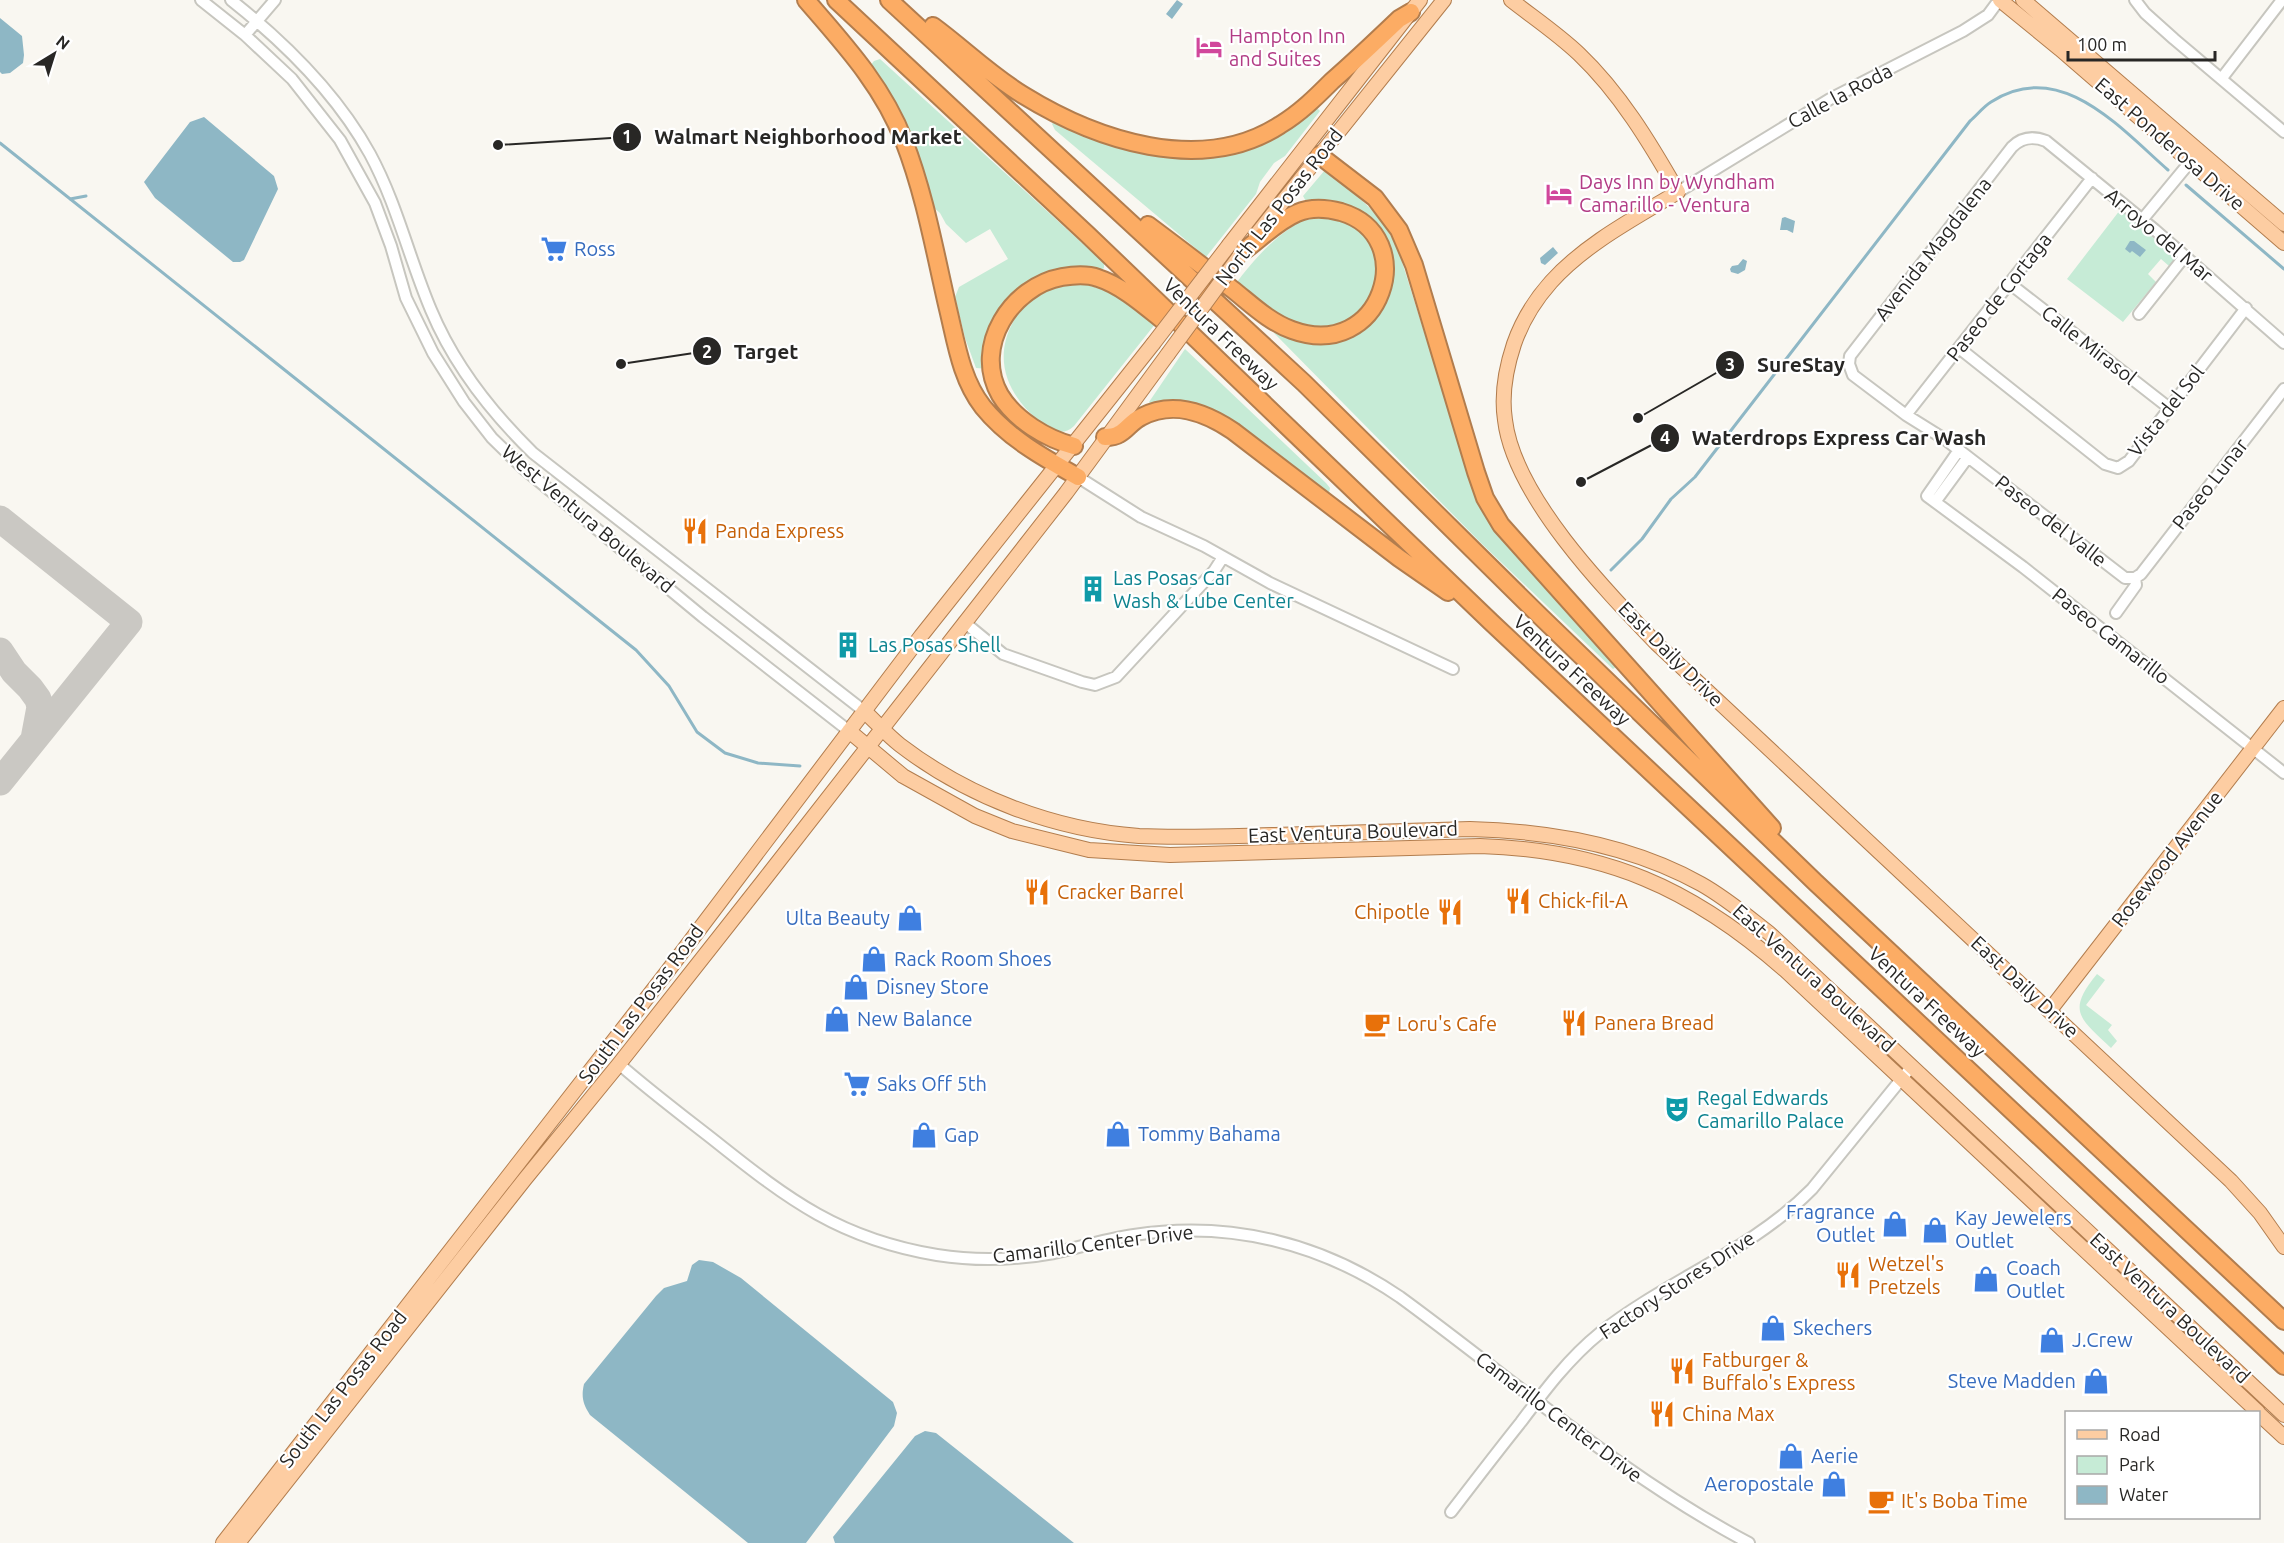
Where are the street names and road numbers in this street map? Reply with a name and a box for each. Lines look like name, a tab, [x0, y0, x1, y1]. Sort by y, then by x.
street label: Calle la Roda	[1784, 58, 1896, 133]
street label: East Ponderosa Drive	[2091, 73, 2250, 215]
street label: North Las Posas Road	[1210, 124, 1347, 290]
street label: Avenida Magdalena	[1870, 172, 1996, 325]
street label: Arroyo del Mar	[2101, 183, 2218, 287]
street label: Paseo de Cortaga	[1941, 228, 2056, 366]
street label: Ventura Freeway	[1159, 273, 1284, 395]
street label: Calle Mirasol	[2037, 300, 2141, 389]
street label: Vista del Sol	[2123, 360, 2208, 461]
street label: Paseo Lunar	[2167, 433, 2252, 534]
street label: West Ventura Boulevard	[497, 440, 679, 597]
street label: Paseo del Valle	[1991, 470, 2111, 571]
street label: Paseo Camarillo	[2048, 583, 2175, 689]
street label: East Daily Drive	[1614, 597, 1728, 711]
street label: Ventura Freeway	[1509, 610, 1636, 730]
street label: Rosewood Avenue	[2106, 786, 2227, 931]
street label: East Ventura Boulevard	[1248, 816, 1458, 847]
street label: East Ventura Boulevard	[1729, 899, 1900, 1056]
street label: South Las Posas Road	[573, 920, 708, 1088]
street label: East Daily Drive	[1967, 931, 2084, 1042]
street label: Ventura Freeway	[1864, 942, 1991, 1062]
street label: Camarillo Center Drive	[991, 1220, 1195, 1267]
street label: Factory Stores Drive	[1595, 1226, 1759, 1343]
street label: East Ventura Boulevard	[2086, 1228, 2255, 1388]
street label: South Las Posas Road	[274, 1306, 411, 1472]
street label: Camarillo Center Drive	[1472, 1347, 1647, 1487]

